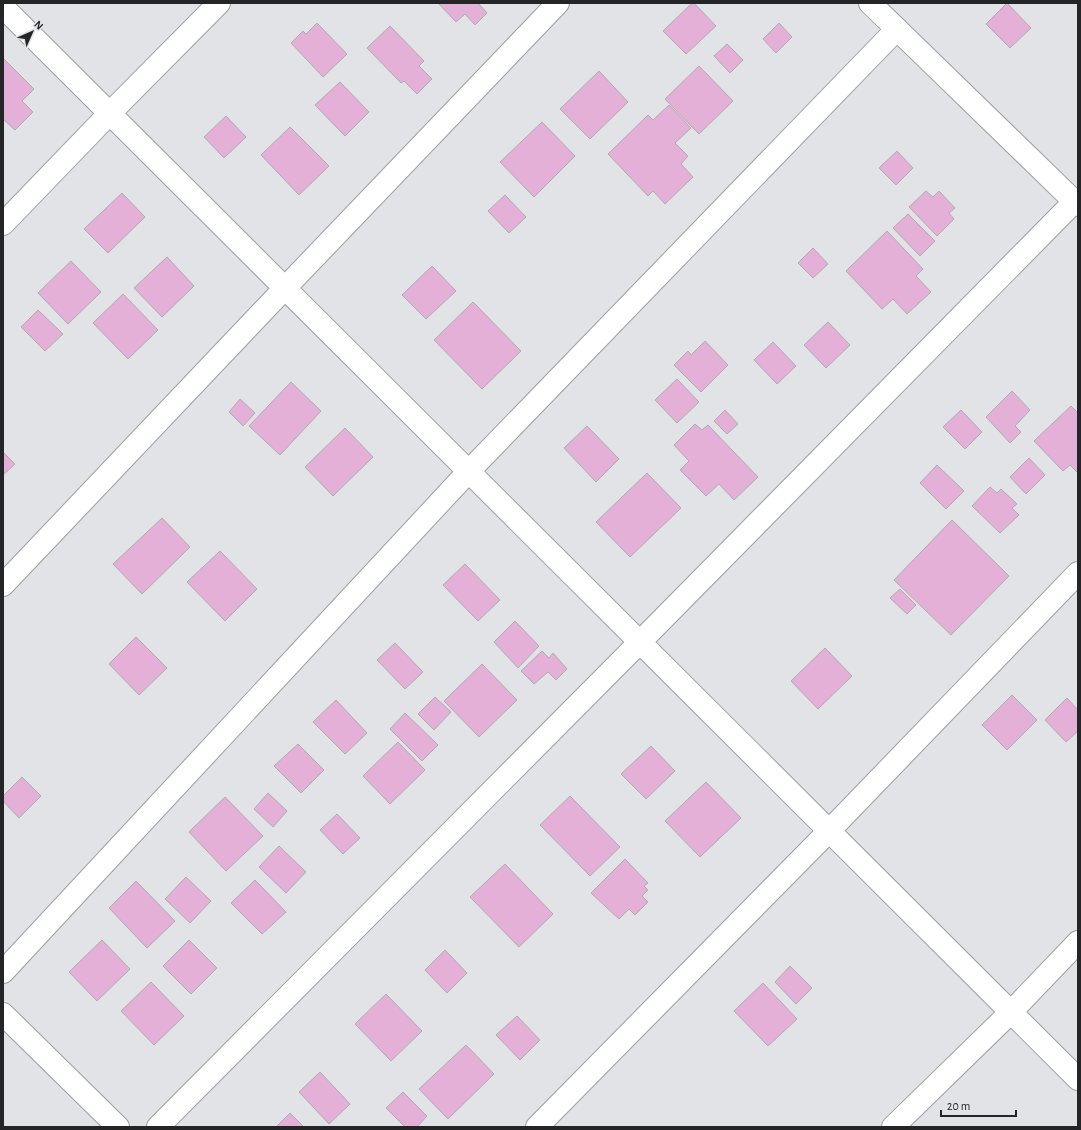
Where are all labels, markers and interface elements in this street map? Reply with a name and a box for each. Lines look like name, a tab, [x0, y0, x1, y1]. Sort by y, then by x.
north arrow	[12, 12, 52, 52]
text: N	[32, 19, 45, 32]
scale bar	[941, 1092, 1016, 1118]
text: 20 m	[947, 1100, 970, 1112]

